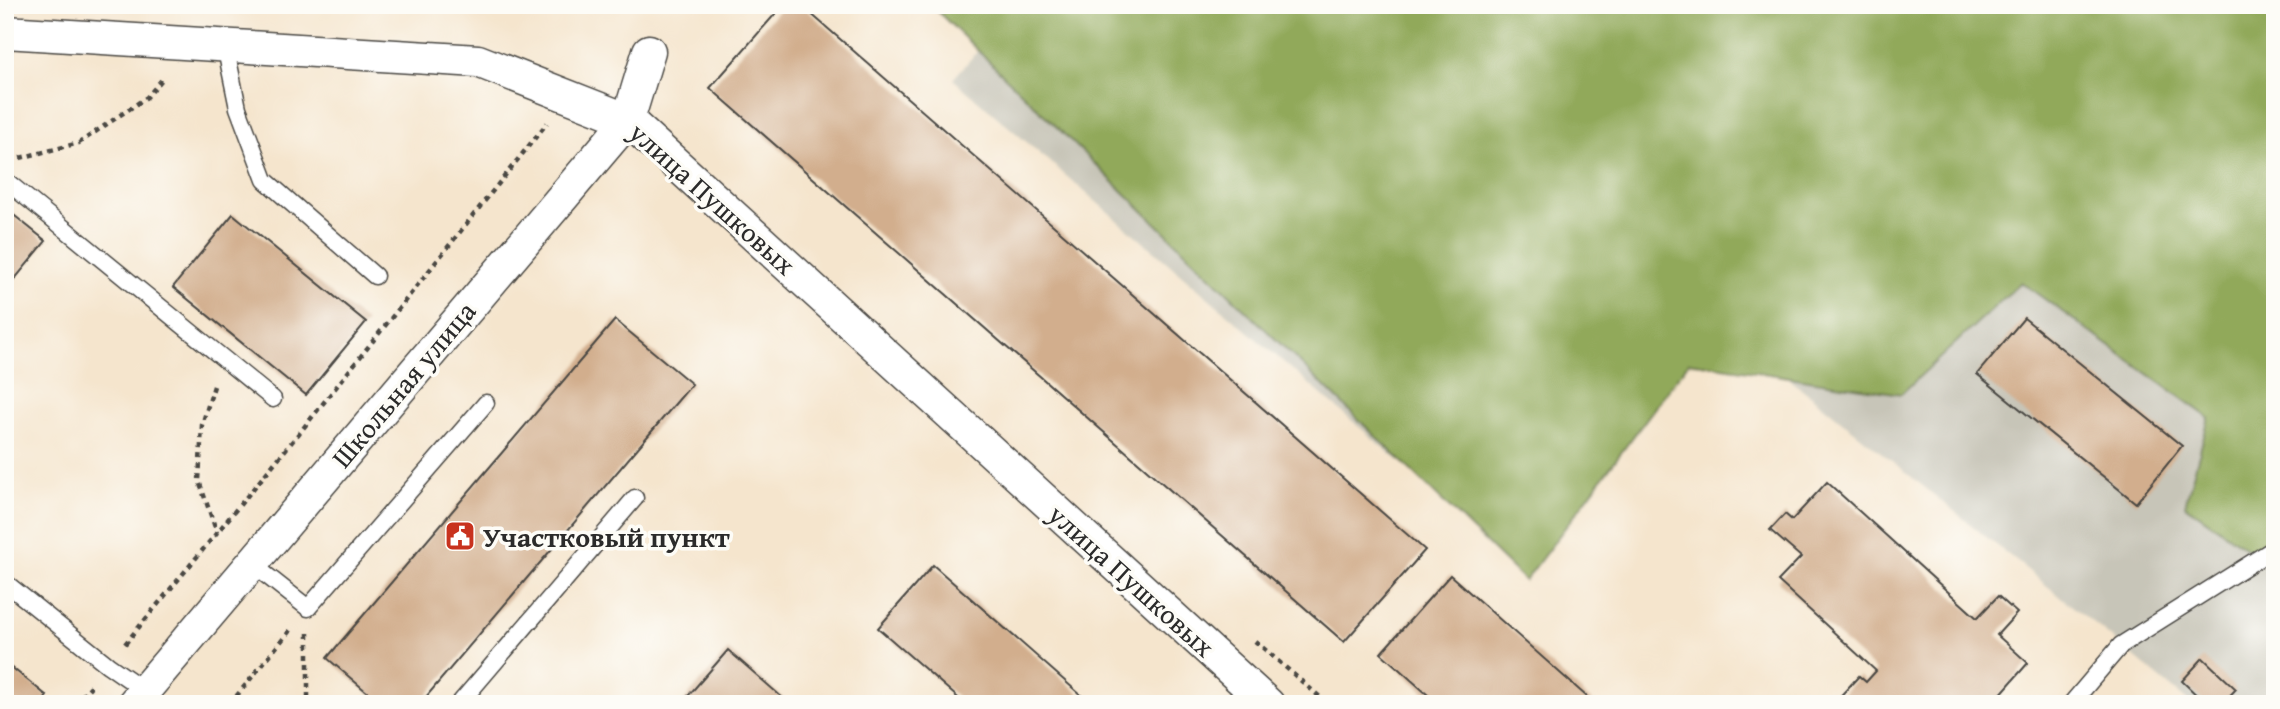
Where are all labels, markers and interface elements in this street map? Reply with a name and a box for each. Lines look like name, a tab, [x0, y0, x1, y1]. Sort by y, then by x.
street label: улица Пушковых	[620, 111, 806, 285]
street label: Школьная улица	[321, 291, 485, 476]
street label: улица Пушковых	[1039, 493, 1225, 667]
place label: Участковый пункт	[483, 516, 730, 557]
public building icon: Участковый пункт	[443, 519, 477, 553]

